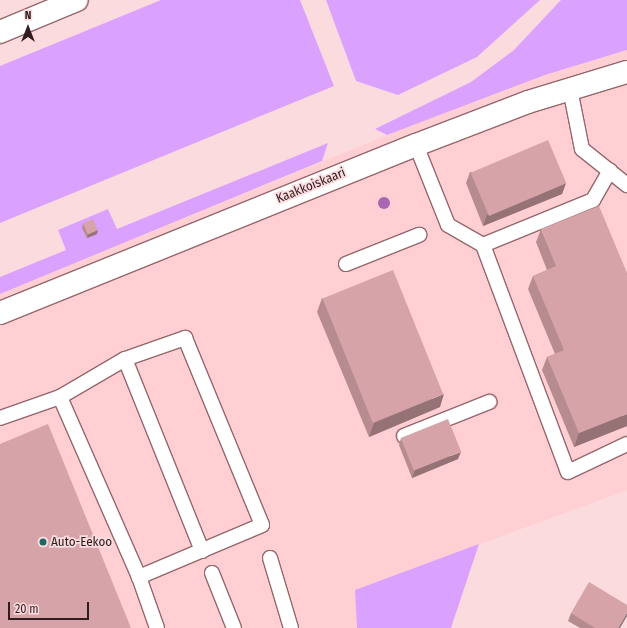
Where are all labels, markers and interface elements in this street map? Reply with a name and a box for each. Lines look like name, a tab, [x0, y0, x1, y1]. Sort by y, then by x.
north arrow	[8, 8, 48, 48]
text: N	[25, 9, 31, 22]
street label: Kaakkoiskaari	[274, 165, 348, 207]
place label: Auto-Eekoo	[51, 534, 112, 550]
marker: Auto-Eekoo	[38, 537, 48, 547]
scale bar	[10, 594, 91, 620]
text: 20 m	[15, 602, 39, 616]

